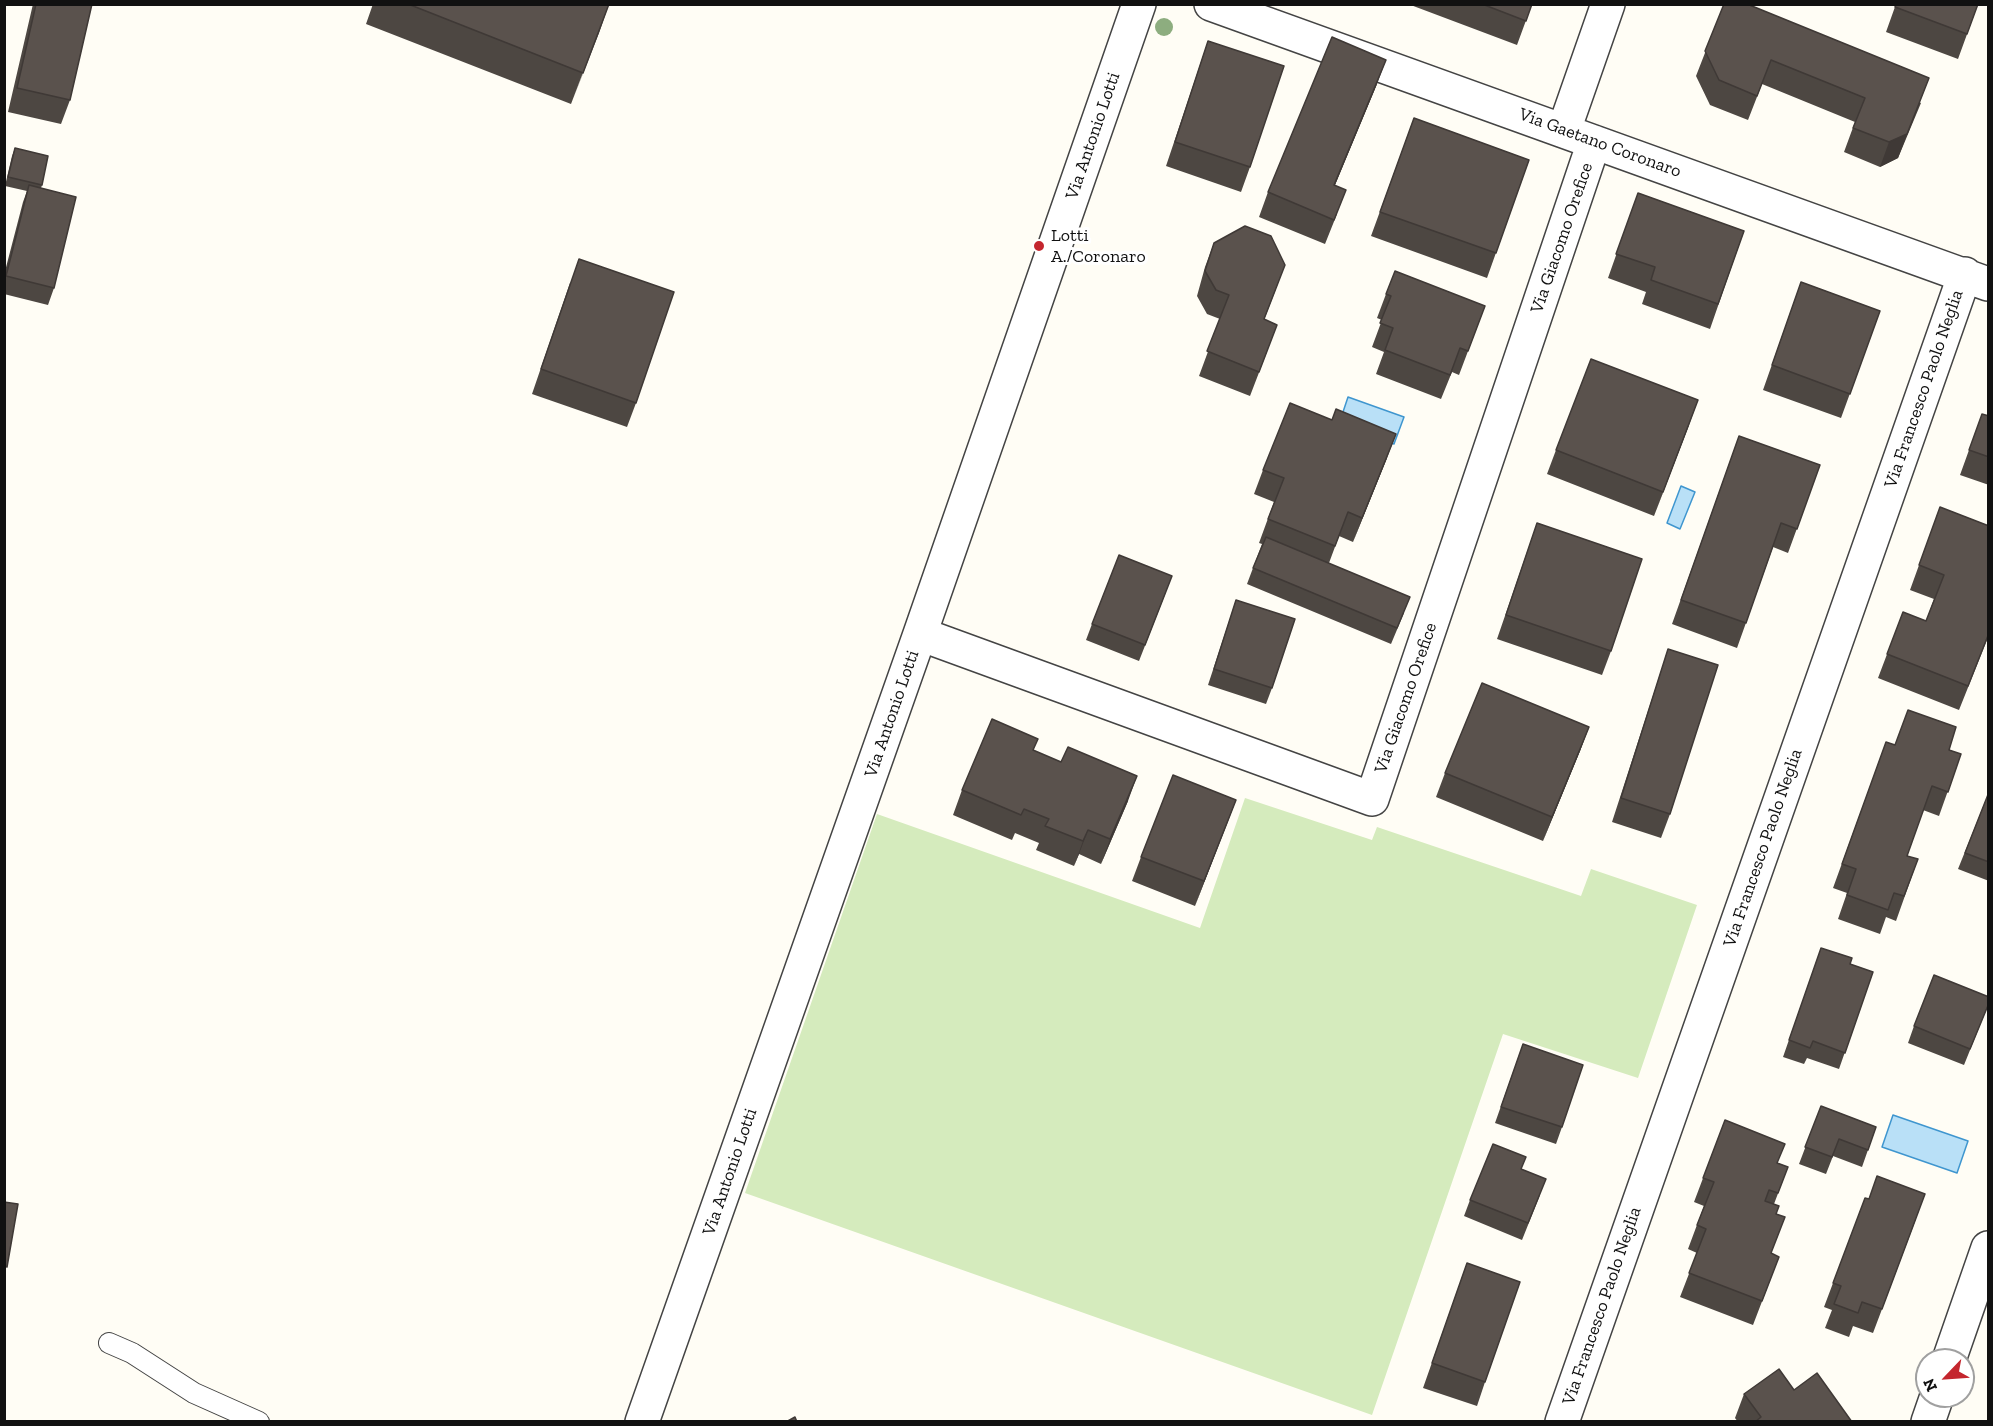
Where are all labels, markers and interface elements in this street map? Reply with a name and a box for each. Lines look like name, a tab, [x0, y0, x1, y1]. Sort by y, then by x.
street label: Via Antonio Lotti	[1061, 70, 1125, 202]
street label: Via Gaetano Coronaro	[1516, 104, 1684, 182]
street label: Via Giacomo Orefice	[1526, 160, 1598, 316]
place label: Lotti A./Coronaro	[1051, 225, 1146, 268]
marker: Lotti A./Coronaro	[1032, 239, 1046, 253]
street label: Via Francesco Paolo Neglia	[1880, 287, 1968, 491]
street label: Via Giacomo Orefice	[1370, 620, 1442, 776]
street label: Via Antonio Lotti	[860, 648, 924, 780]
street label: Via Francesco Paolo Neglia	[1719, 746, 1807, 950]
street label: Via Antonio Lotti	[698, 1106, 762, 1238]
street label: Via Francesco Paolo Neglia	[1558, 1204, 1646, 1408]
north arrow	[1915, 1348, 1975, 1408]
text: N	[1919, 1375, 1941, 1395]

